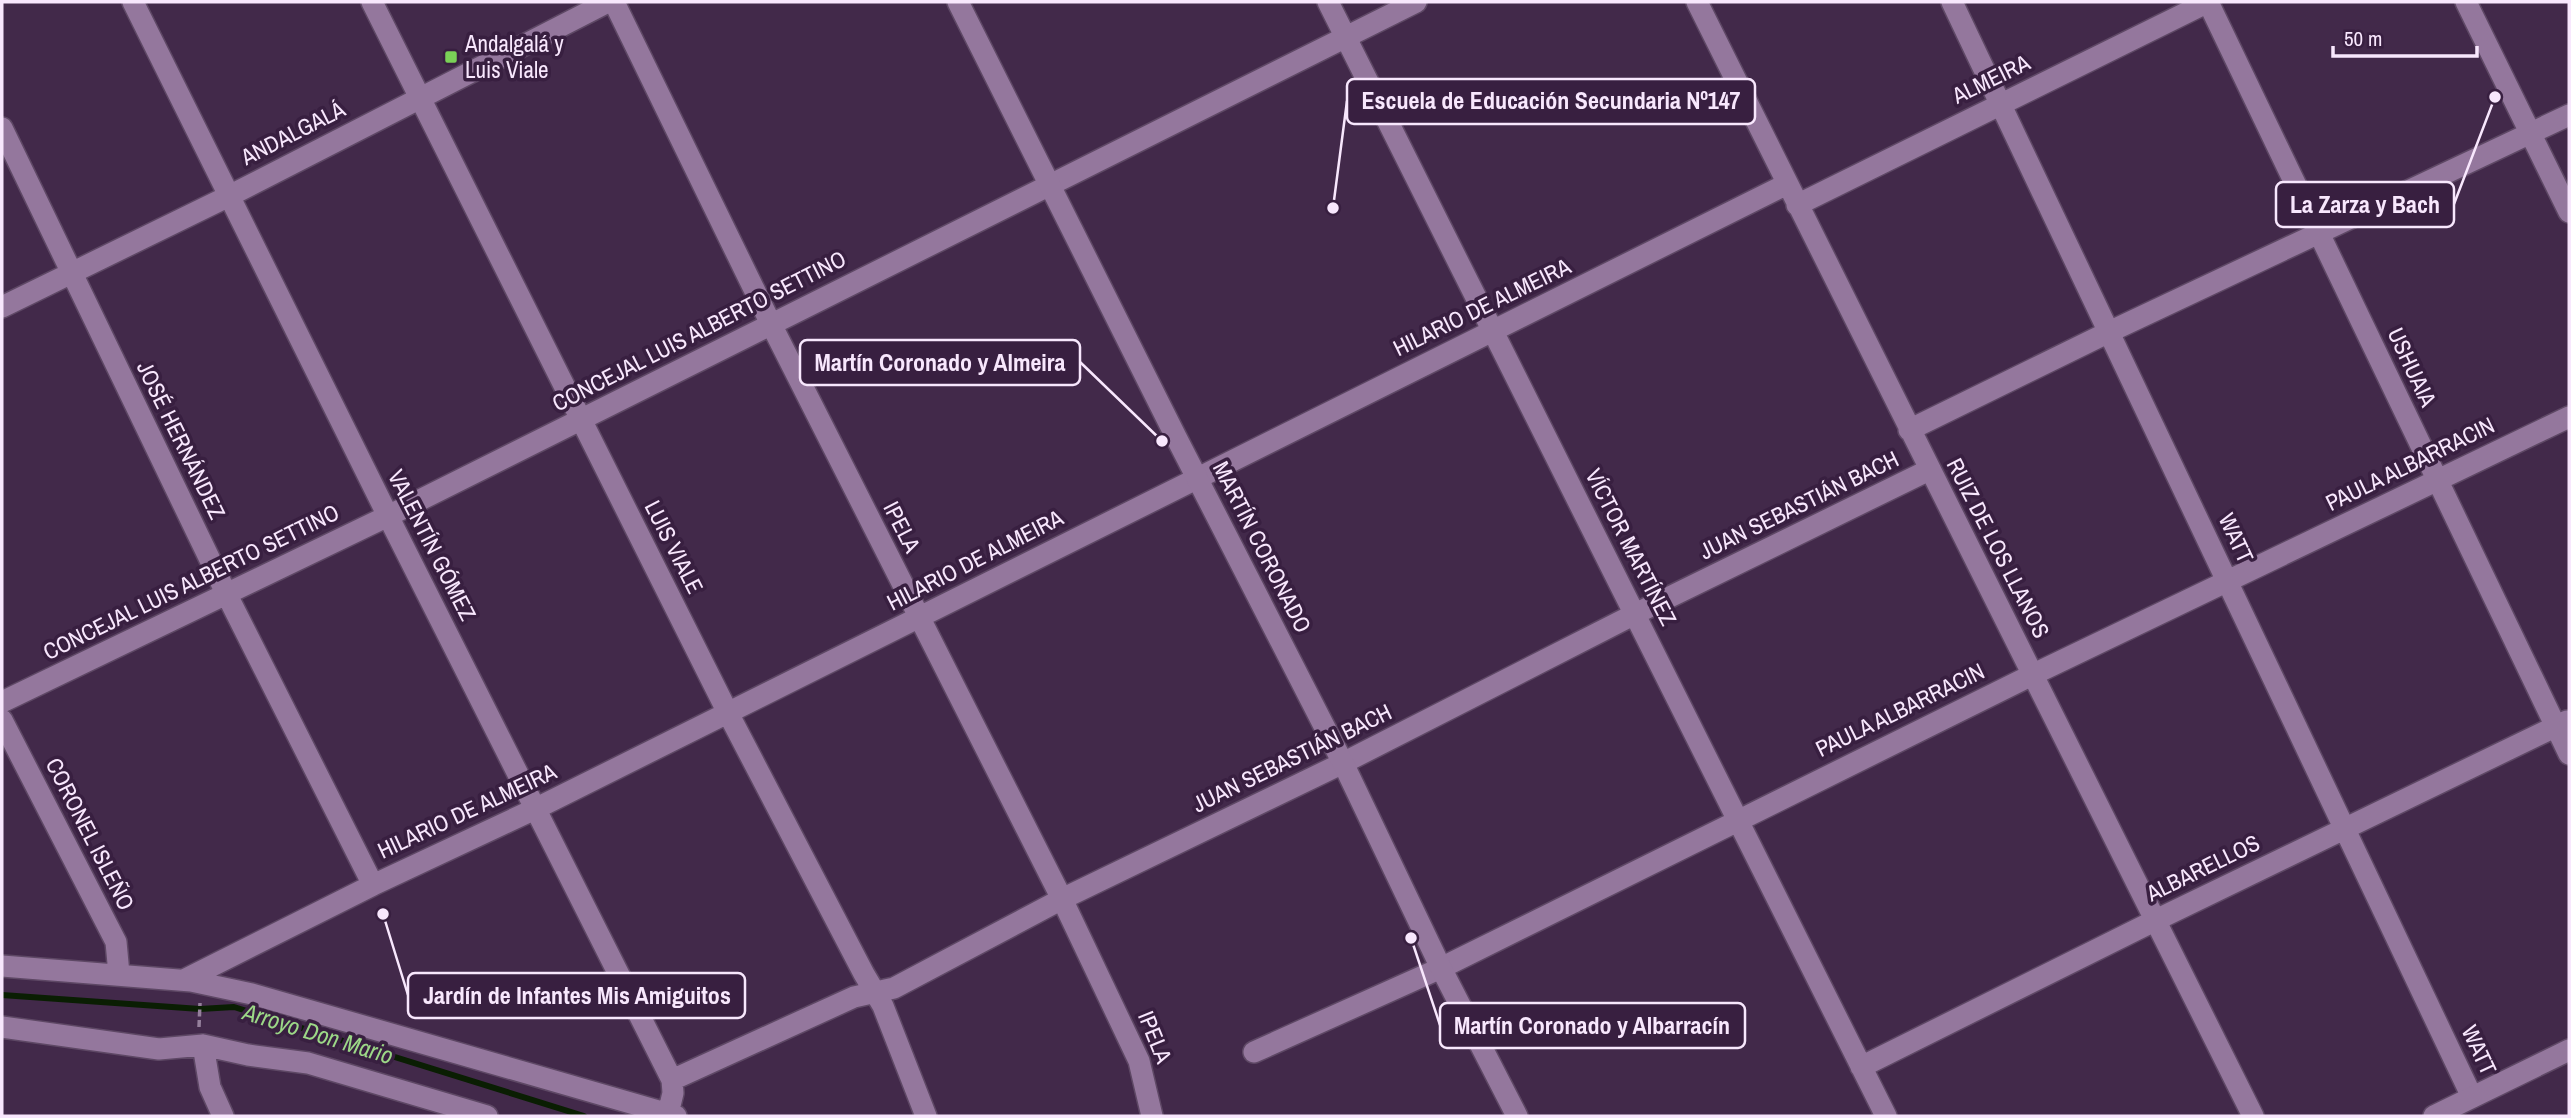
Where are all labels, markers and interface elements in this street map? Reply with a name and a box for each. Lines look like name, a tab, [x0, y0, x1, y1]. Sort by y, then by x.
scale bar	[2333, 14, 2476, 58]
text: 50 m	[2344, 24, 2382, 53]
place label: Andalgalá y Luis Viale	[464, 28, 564, 85]
street label: ALMEIRA	[1946, 46, 2035, 111]
marker: Andalgalá y Luis Viale	[443, 49, 459, 65]
callout: Escuela de Educación Secundaria Nº147	[1347, 79, 1755, 124]
text: Escuela de Educación Secundaria Nº147	[1361, 84, 1741, 116]
street label: ANDALGALÁ	[234, 93, 351, 173]
callout: La Zarza y Bach	[2276, 182, 2454, 227]
text: La Zarza y Bach	[2290, 188, 2440, 220]
street label: CONCEJAL LUIS ALBERTO SETTINO	[547, 243, 851, 418]
street label: HILARIO DE ALMEIRA	[1388, 250, 1576, 363]
street label: USHUAIA	[2381, 322, 2444, 412]
callout: Martín Coronado y Almeira	[800, 340, 1080, 385]
text: Martín Coronado y Almeira	[815, 346, 1065, 378]
street label: JOSÉ HERNÁNDEZ	[130, 356, 233, 524]
street label: PAULA ALBARRACIN	[2320, 409, 2499, 518]
street label: JUAN SEBASTIÁN BACH	[1694, 443, 1904, 566]
street label: RUIZ DE LOS LLANOS	[1940, 452, 2057, 643]
street label: MARTÍN CORONADO	[1206, 456, 1319, 638]
street label: VÍCTOR MARTÍNEZ	[1579, 463, 1685, 631]
street label: VALENTÍN GÓMEZ	[381, 464, 484, 626]
street label: LUIS VIALE	[638, 495, 711, 599]
street label: CONCEJAL LUIS ALBERTO SETTINO	[38, 496, 344, 667]
street label: IPELA	[876, 496, 929, 558]
street label: HILARIO DE ALMEIRA	[881, 502, 1069, 617]
street label: WATT	[2212, 508, 2262, 568]
street label: PAULA ALBARRACIN	[1810, 655, 1989, 764]
street label: JUAN SEBASTIÁN BACH	[1187, 696, 1397, 819]
street label: CORONEL ISLEÑO	[39, 752, 142, 915]
street label: HILARIO DE ALMEIRA	[372, 755, 562, 866]
street label: ALBARELLOS	[2140, 827, 2265, 909]
callout: Jardín de Infantes Mis Amiguitos	[408, 973, 745, 1018]
text: Jardín de Infantes Mis Amiguitos	[423, 979, 731, 1011]
water label: Arroyo Don Mario	[238, 995, 397, 1071]
callout: Martín Coronado y Albarracín	[1440, 1003, 1745, 1048]
street label: IPELA	[1131, 1006, 1180, 1068]
text: Martín Coronado y Albarracín	[1454, 1009, 1730, 1041]
street label: WATT	[2455, 1020, 2505, 1080]

